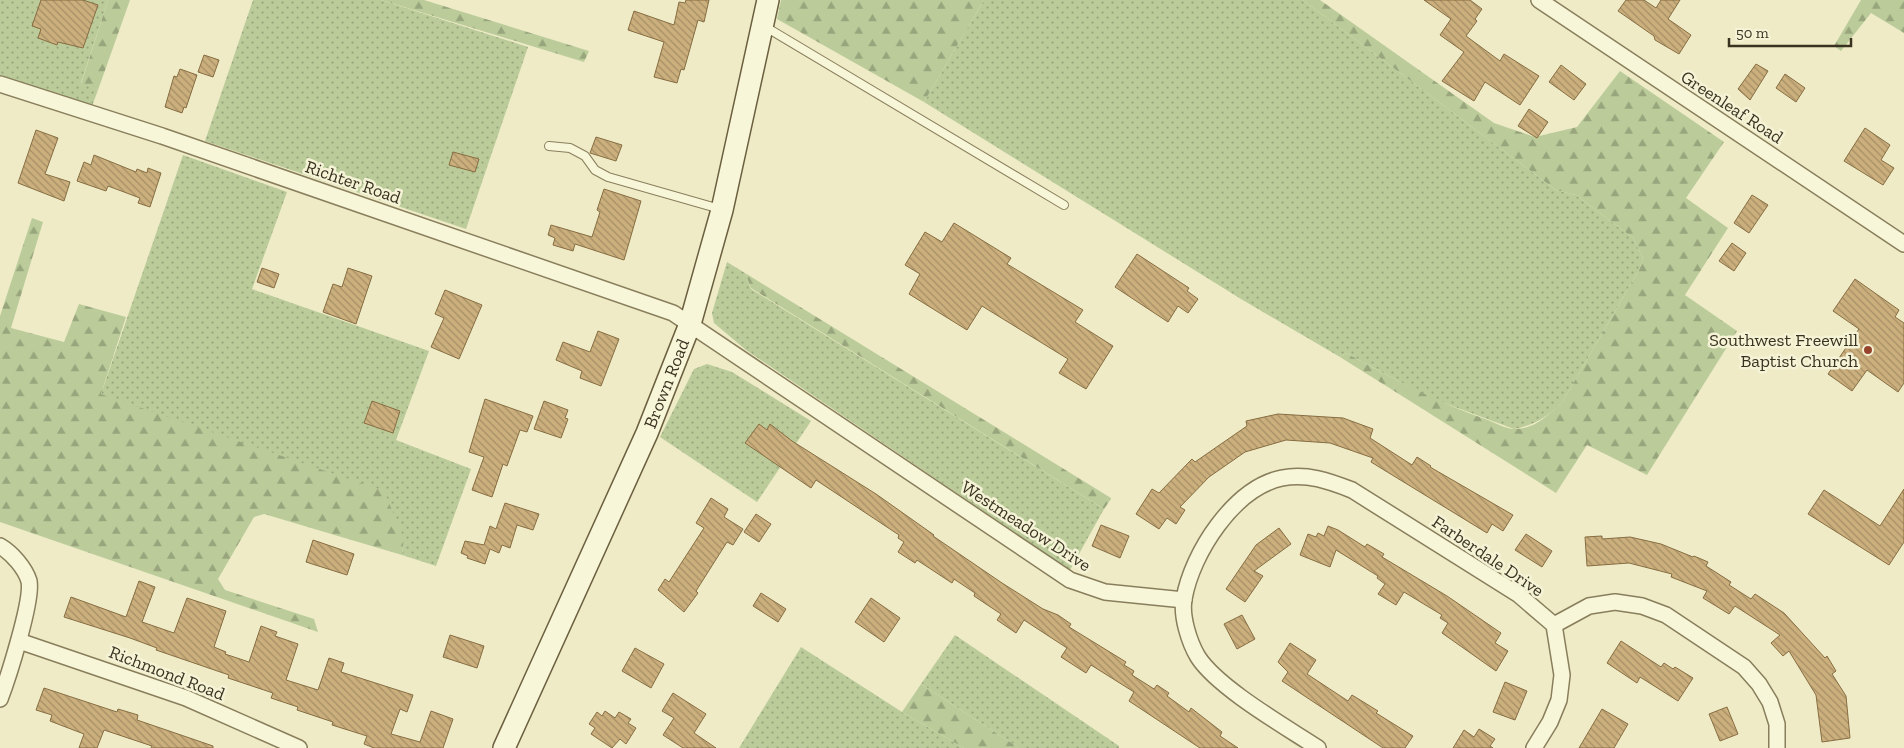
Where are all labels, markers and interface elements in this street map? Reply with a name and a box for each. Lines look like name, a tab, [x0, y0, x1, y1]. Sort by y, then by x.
scale bar	[1729, 15, 1852, 47]
text: 50 m	[1736, 24, 1769, 42]
street label: Greenleaf Road	[1677, 66, 1787, 148]
street label: Richter Road	[302, 155, 404, 209]
place label: Southwest Freewill Baptist Church	[1709, 329, 1858, 372]
street label: Brown Road	[639, 336, 694, 432]
marker: Southwest Freewill Baptist Church	[1862, 344, 1874, 356]
street label: Westmeadow Drive	[957, 476, 1095, 576]
street label: Farberdale Drive	[1428, 511, 1548, 601]
street label: Richmond Road	[106, 641, 228, 705]

